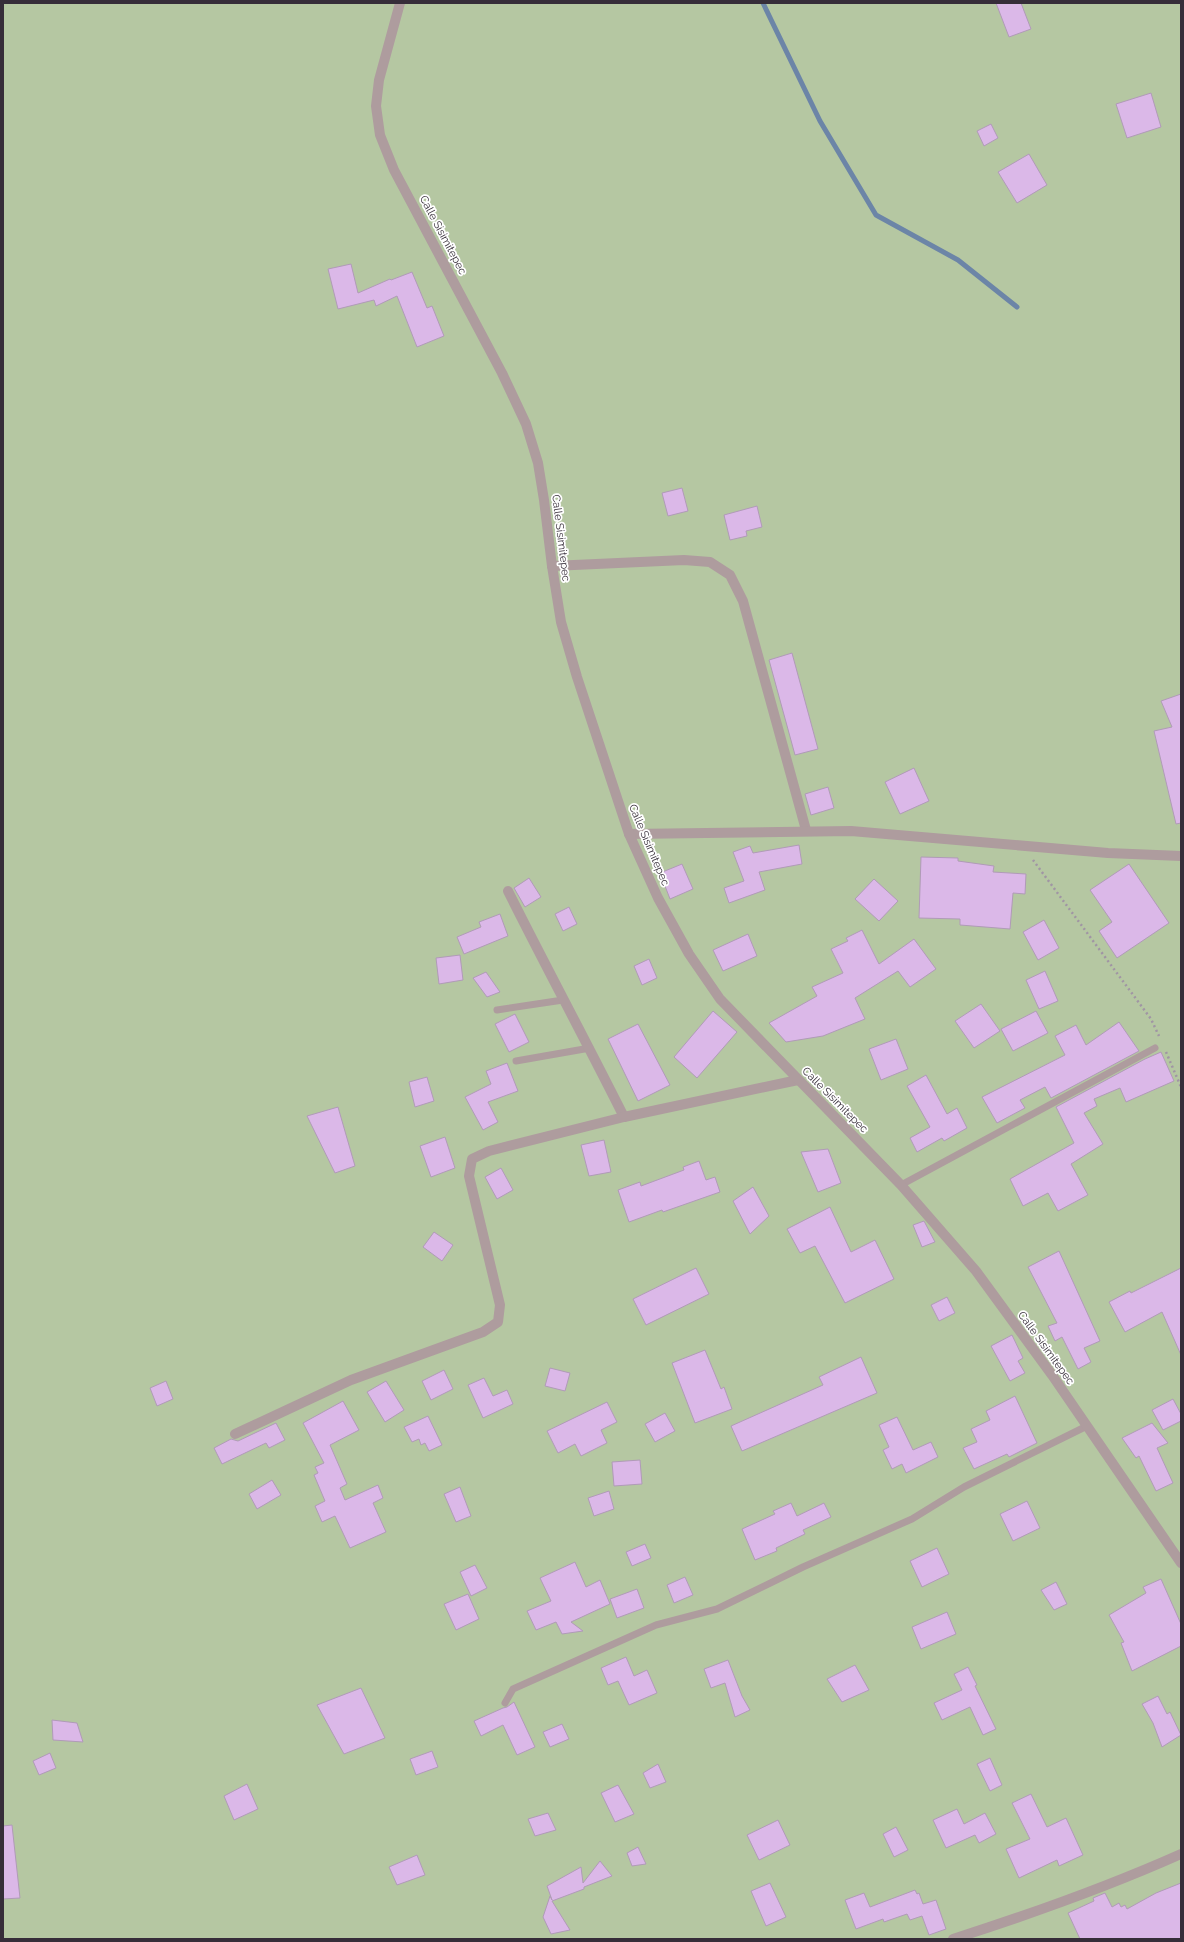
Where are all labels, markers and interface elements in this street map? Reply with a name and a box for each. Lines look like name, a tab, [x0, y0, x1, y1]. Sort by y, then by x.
street label: Calle Sisimitepec	[417, 193, 469, 277]
street label: Calle Sisimitepec	[549, 494, 573, 582]
street label: Calle Sisimitepec	[626, 802, 672, 888]
street label: Calle Sisimitepec	[799, 1064, 871, 1136]
street label: Calle Sisimitepec	[1015, 1309, 1077, 1387]

